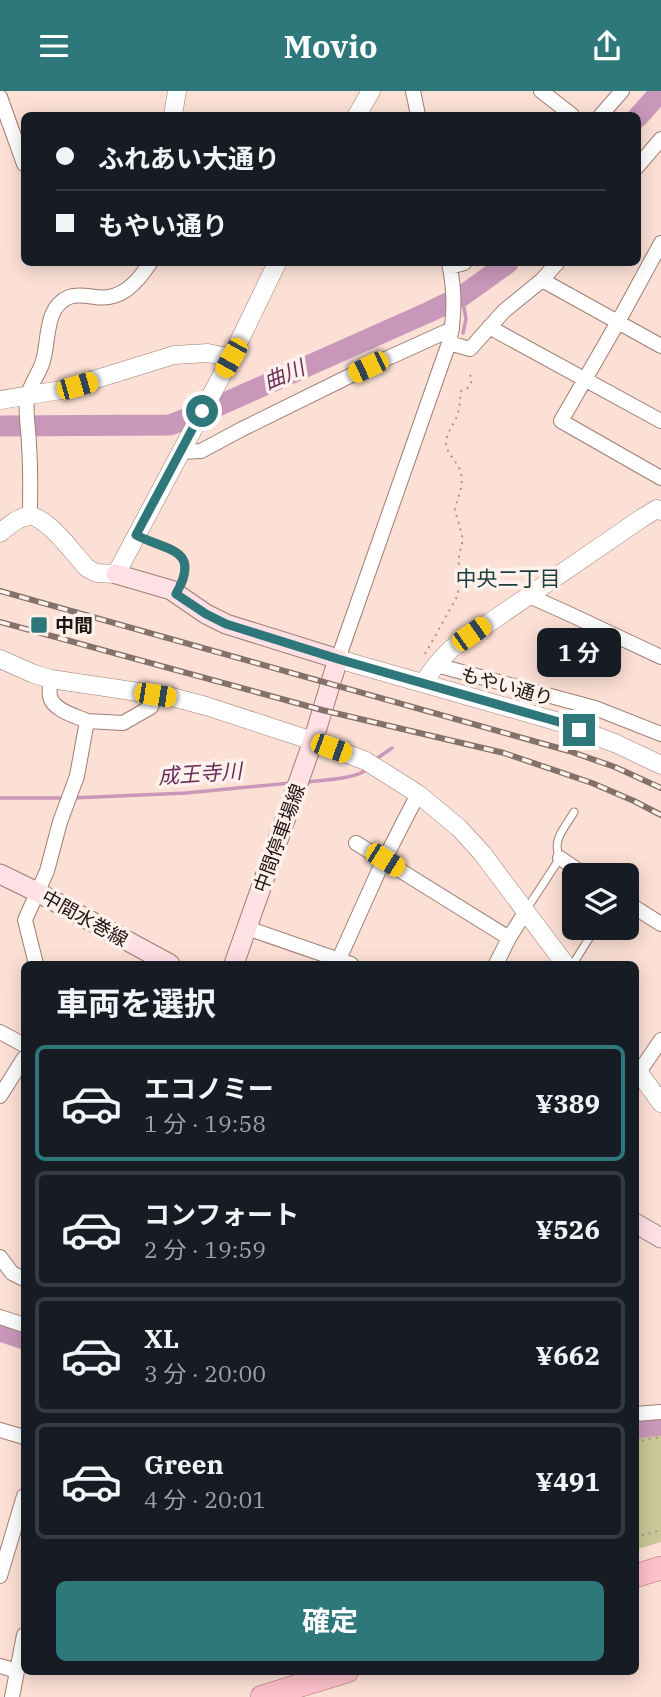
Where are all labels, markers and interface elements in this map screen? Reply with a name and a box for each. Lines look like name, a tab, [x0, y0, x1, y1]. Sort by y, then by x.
text: Movio	[283, 25, 378, 67]
icon: menu	[35, 27, 73, 65]
icon: share	[588, 27, 626, 65]
text: ふれあい大通り	[98, 141, 280, 175]
text: もやい通り	[98, 208, 228, 242]
car	[212, 335, 251, 381]
car	[345, 348, 392, 386]
water label: 曲川	[259, 352, 310, 395]
car	[54, 370, 101, 402]
route start	[186, 395, 218, 427]
district label: 中央二丁目	[456, 564, 561, 592]
place label: 中間	[55, 613, 93, 637]
car	[448, 613, 495, 655]
marker: 中間	[29, 615, 49, 635]
callout: 1 分	[537, 629, 621, 677]
text: 1 分	[558, 637, 600, 667]
street label: もやい通り	[458, 661, 556, 711]
car	[133, 681, 178, 709]
route end	[563, 714, 595, 746]
car	[308, 731, 355, 765]
water label: 成王寺川	[157, 756, 245, 790]
street label: 中間停車場線	[248, 780, 310, 896]
car	[362, 840, 409, 880]
map controls	[562, 863, 639, 940]
button: layers	[562, 863, 639, 940]
street label: 中間水巻線	[38, 884, 132, 952]
text: 車両を選択	[56, 982, 216, 1024]
text: エコノミー	[144, 1071, 274, 1105]
icon: car	[60, 1072, 123, 1135]
text: ¥389	[535, 1086, 600, 1120]
text: 1 分 · 19:58	[144, 1108, 266, 1138]
text: コンフォート	[144, 1197, 299, 1231]
icon: car	[60, 1198, 123, 1261]
text: ¥526	[535, 1212, 600, 1246]
text: 2 分 · 19:59	[144, 1234, 266, 1264]
text: XL	[144, 1321, 179, 1355]
icon: car	[60, 1324, 123, 1387]
text: ¥662	[535, 1338, 600, 1372]
text: 3 分 · 20:00	[144, 1358, 266, 1388]
text: Green	[144, 1447, 224, 1481]
icon: car	[60, 1450, 123, 1513]
text: ¥491	[535, 1464, 600, 1498]
text: 4 分 · 20:01	[144, 1484, 266, 1514]
button: 確定	[56, 1581, 604, 1661]

